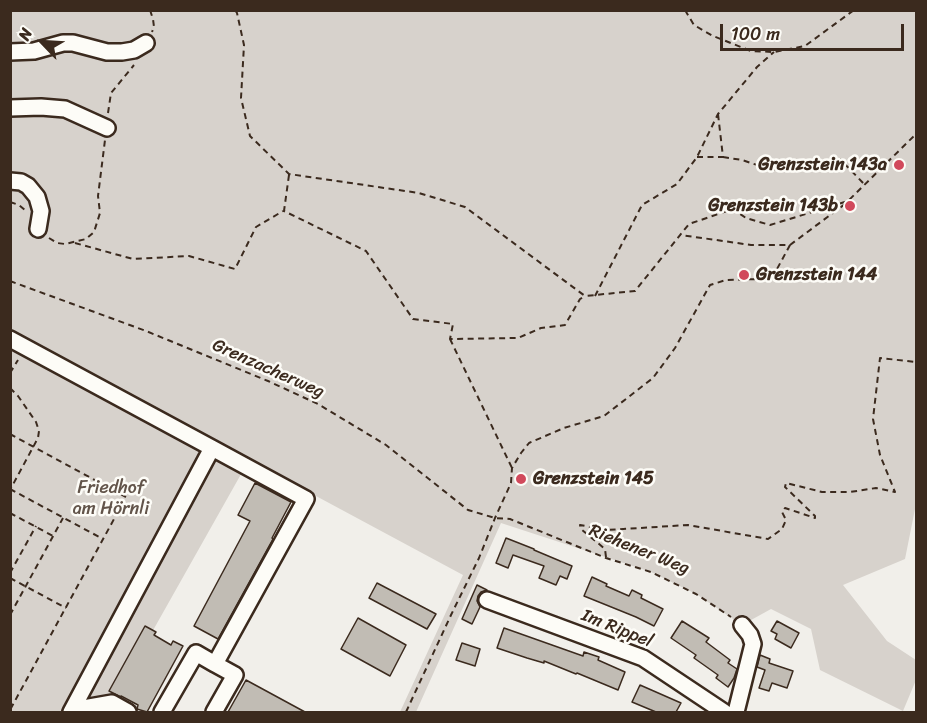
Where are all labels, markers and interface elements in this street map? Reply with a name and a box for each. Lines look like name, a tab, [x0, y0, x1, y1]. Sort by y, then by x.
north arrow	[12, 12, 72, 72]
scale bar	[723, 12, 908, 50]
text: 100 m	[731, 18, 780, 50]
text: N	[10, 23, 41, 45]
place label: Grenzstein 143a	[758, 154, 887, 176]
marker: Grenzstein 143a	[892, 158, 906, 172]
place label: Grenzstein 143b	[708, 195, 838, 217]
marker: Grenzstein 143b	[843, 199, 857, 213]
place label: Grenzstein 144	[756, 264, 877, 286]
marker: Grenzstein 144	[737, 268, 751, 282]
street label: Grenzacherweg	[209, 335, 327, 403]
place label: Grenzstein 145	[533, 468, 654, 490]
marker: Grenzstein 145	[514, 472, 528, 486]
park label: Friedhof am Hörnli	[73, 477, 149, 520]
street label: Riehener Weg	[586, 520, 692, 580]
street label: Im Rippel	[578, 605, 656, 653]

